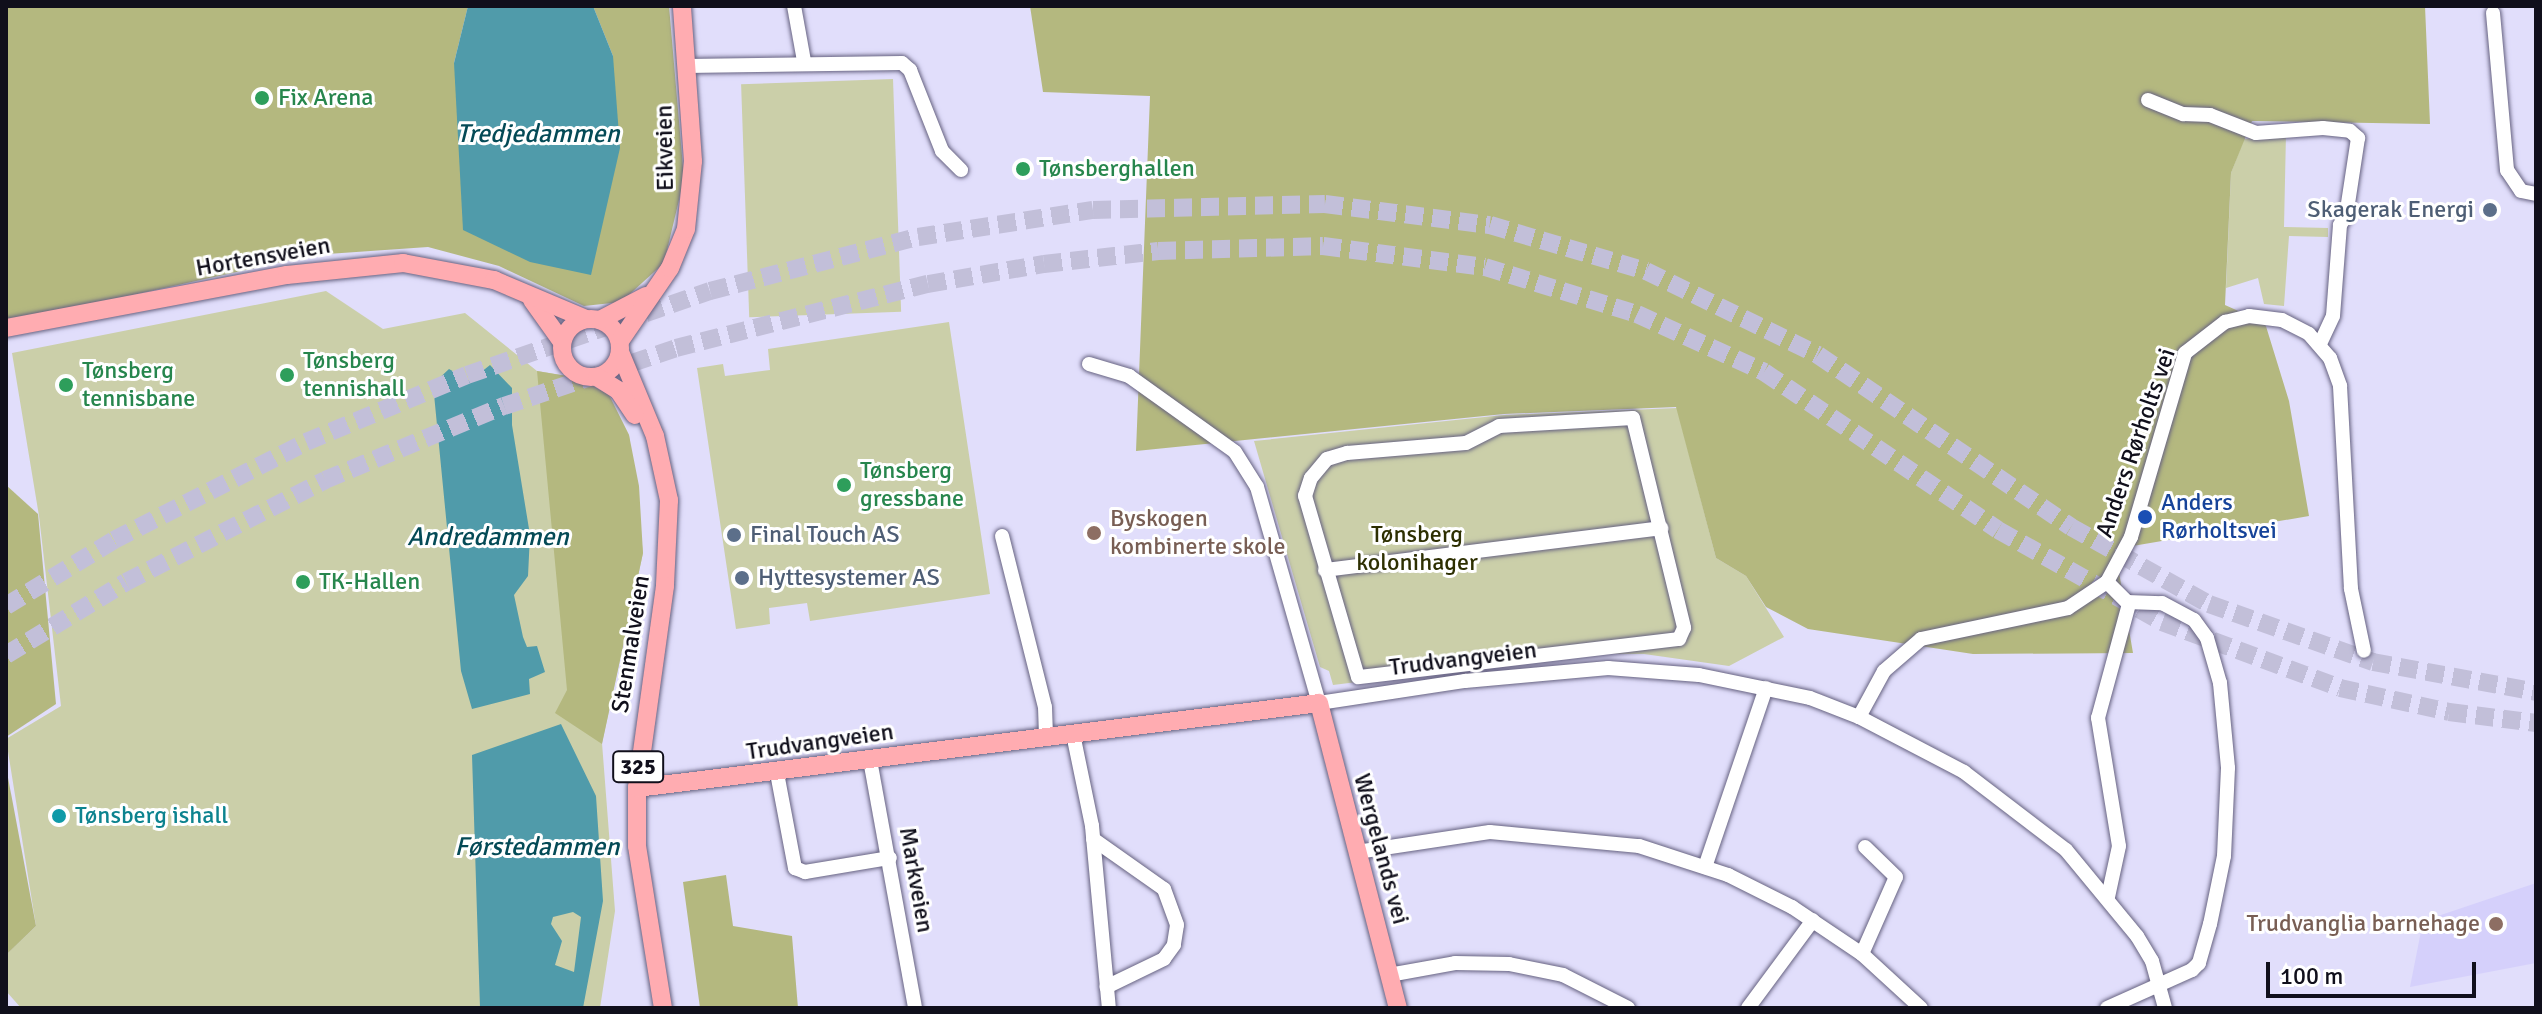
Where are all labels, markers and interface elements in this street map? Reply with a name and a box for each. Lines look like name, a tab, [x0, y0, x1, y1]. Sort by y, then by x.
place label: Fix Arena	[278, 84, 374, 112]
marker: Fix Arena	[253, 89, 271, 107]
street label: Eikveien	[650, 105, 680, 191]
water label: Tredjedammen	[456, 119, 620, 151]
place label: Tønsberghallen	[1039, 155, 1195, 183]
marker: Tønsberghallen	[1014, 160, 1032, 178]
place label: Skagerak Energi	[2307, 196, 2474, 224]
marker: Skagerak Energi	[2481, 201, 2499, 219]
street label: Hortensveien	[194, 231, 332, 283]
street label: Anders Rørholts vei	[2090, 345, 2182, 541]
place label: Tønsberg tennishall	[303, 347, 405, 403]
place label: Tønsberg tennisbane	[82, 357, 195, 413]
marker: Tønsberg tennishall	[278, 366, 296, 384]
marker: Tønsberg tennisbane	[57, 376, 75, 394]
place label: Tønsberg gressbane	[860, 457, 964, 513]
marker: Tønsberg gressbane	[835, 476, 853, 494]
place label: Anders Rørholtsvei	[2161, 489, 2277, 545]
place label: Byskogen kombinerte skole	[1110, 505, 1286, 561]
marker: Anders Rørholtsvei	[2136, 508, 2154, 526]
place label: Final Touch AS	[750, 521, 900, 549]
park label: Tønsberg kolonihager	[1356, 521, 1478, 577]
water label: Andredammen	[407, 522, 569, 554]
marker: Byskogen kombinerte skole	[1085, 524, 1103, 542]
marker: Final Touch AS	[725, 526, 743, 544]
place label: Hyttesystemer AS	[758, 564, 940, 592]
place label: TK-Hallen	[319, 568, 420, 596]
marker: Hyttesystemer AS	[733, 569, 751, 587]
marker: TK-Hallen	[294, 573, 312, 591]
street label: Stenmalveien	[606, 573, 656, 715]
street label: Trudvangveien	[1388, 636, 1538, 682]
street label: Trudvangveien	[745, 717, 895, 767]
road number: 325	[612, 749, 664, 785]
street label: Wergelands vei	[1347, 771, 1415, 927]
place label: Tønsberg ishall	[75, 802, 228, 830]
marker: Tønsberg ishall	[50, 807, 68, 825]
street label: Markveien	[893, 825, 939, 935]
water label: Førstedammen	[455, 832, 619, 864]
place label: Trudvanglia barnehage	[2246, 910, 2480, 938]
marker: Trudvanglia barnehage	[2487, 915, 2505, 933]
scale bar	[2270, 946, 2480, 996]
text: 100 m	[2280, 961, 2343, 991]

